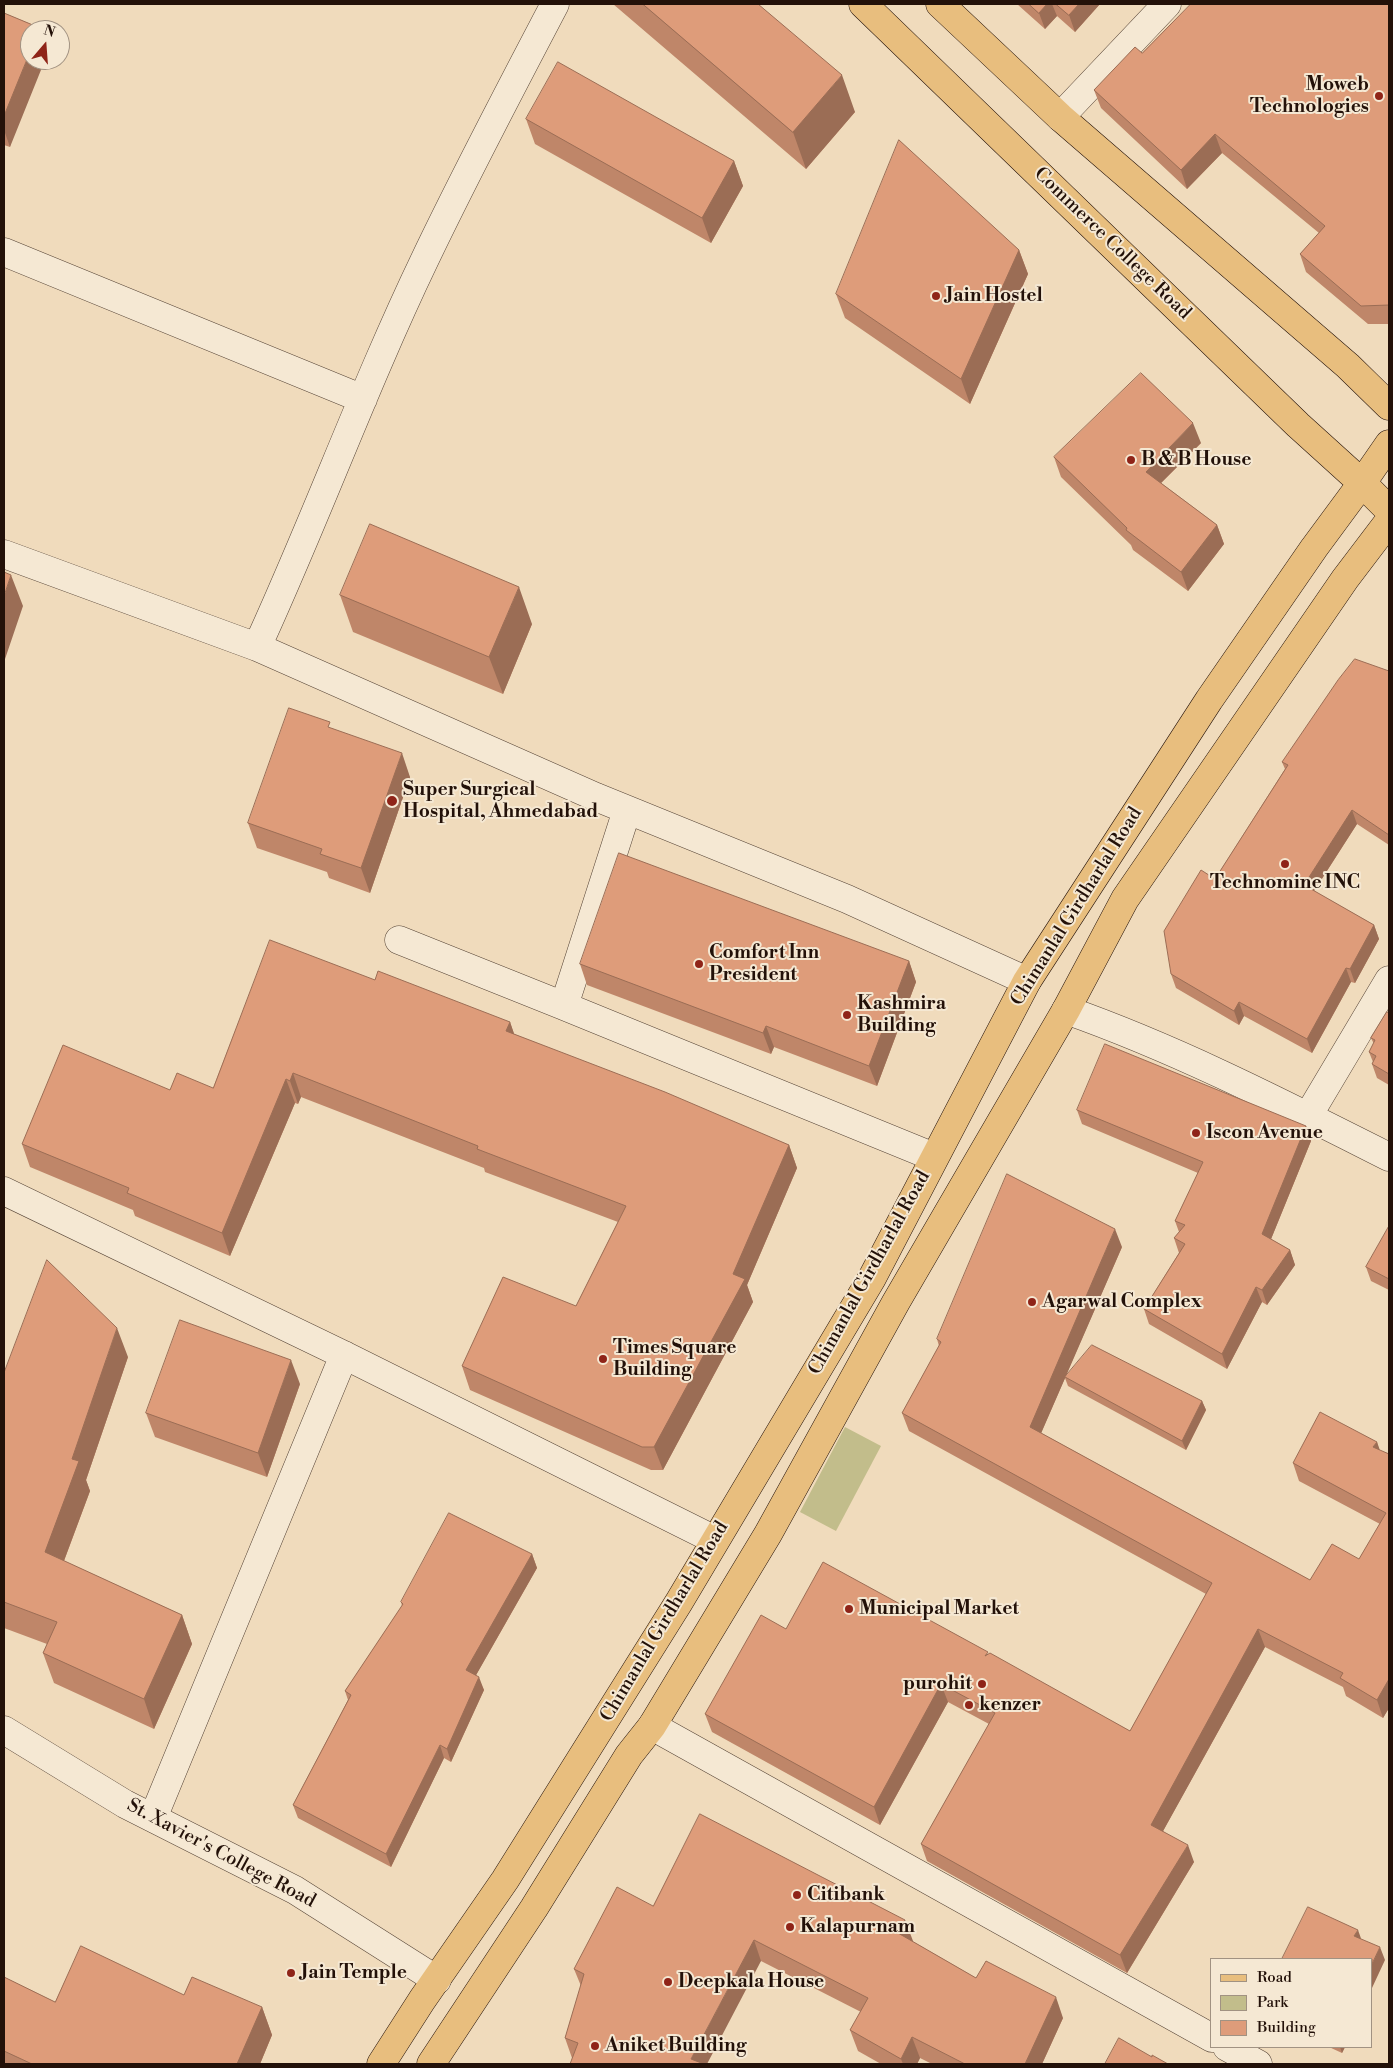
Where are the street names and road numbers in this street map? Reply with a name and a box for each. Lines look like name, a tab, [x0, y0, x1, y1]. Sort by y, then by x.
street label: Commerce College Road	[1029, 163, 1195, 325]
street label: Chimanlal Girdharlal Road	[1006, 804, 1148, 1010]
street label: Chimanlal Girdharlal Road	[804, 1167, 936, 1379]
street label: Chimanlal Girdharlal Road	[596, 1518, 734, 1726]
street label: St. Xavier's College Road	[123, 1795, 319, 1913]

